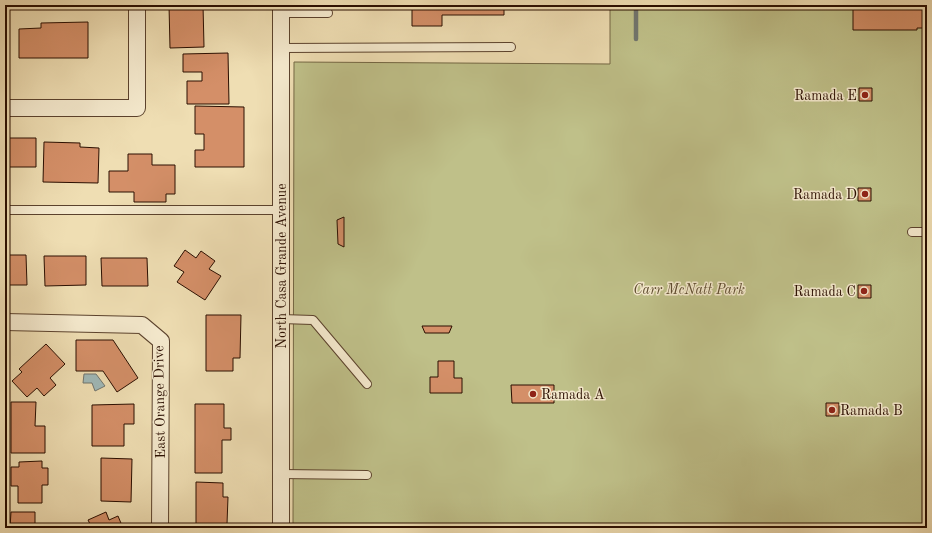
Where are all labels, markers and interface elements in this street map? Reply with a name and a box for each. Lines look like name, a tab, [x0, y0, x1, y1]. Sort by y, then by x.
place label: Ramada E	[794, 89, 857, 103]
marker: Ramada E	[860, 90, 870, 100]
street label: North Casa Grande Avenue	[275, 183, 289, 349]
place label: Ramada D	[793, 188, 857, 202]
marker: Ramada D	[860, 189, 870, 199]
park label: Carr McNatt Park	[633, 283, 745, 297]
place label: Ramada C	[794, 285, 856, 299]
marker: Ramada C	[859, 286, 869, 296]
street label: East Orange Drive	[152, 345, 168, 459]
place label: Ramada A	[541, 388, 605, 402]
marker: Ramada A	[528, 389, 538, 399]
place label: Ramada B	[840, 404, 903, 418]
marker: Ramada B	[827, 405, 837, 415]

